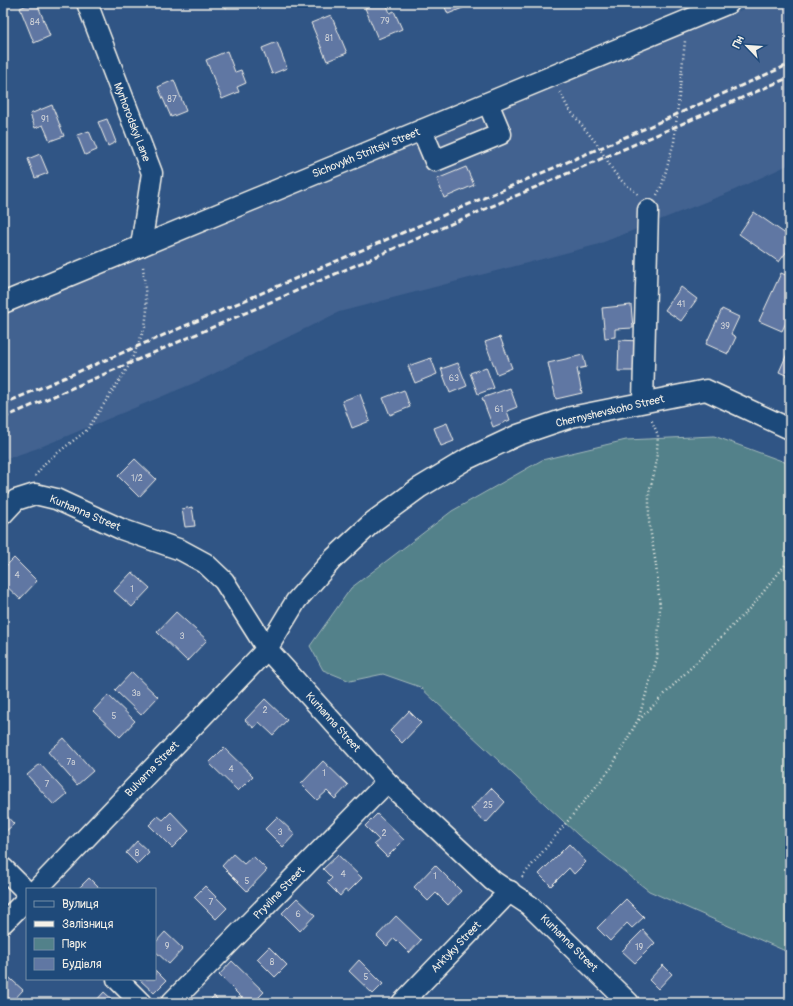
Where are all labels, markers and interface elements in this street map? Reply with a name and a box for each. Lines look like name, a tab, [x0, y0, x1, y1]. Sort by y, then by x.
house number: 79	[380, 16, 390, 27]
house number: 84	[30, 17, 41, 28]
north arrow	[727, 26, 767, 66]
house number: 81	[325, 33, 333, 44]
text: Пн	[730, 33, 747, 50]
street label: Myrhorodskyi Lane	[111, 81, 153, 164]
house number: 87	[167, 94, 177, 105]
house number: 91	[41, 114, 49, 125]
street label: Sichovykh Striltsiv Street	[310, 125, 422, 181]
house number: 41	[677, 299, 685, 310]
house number: 39	[720, 321, 730, 332]
house number: 63	[449, 373, 459, 384]
street label: Chernyshevskoho Street	[554, 392, 666, 430]
house number: 61	[495, 404, 503, 415]
house number: 1/2	[131, 473, 143, 484]
street label: Kurhanna Street	[48, 492, 123, 534]
house number: 4	[14, 570, 20, 581]
house number: 1	[130, 584, 134, 595]
house number: 3	[179, 631, 185, 642]
house number: 3а	[131, 688, 141, 699]
street label: Kurhanna Street	[303, 689, 364, 755]
house number: 2	[262, 705, 268, 716]
house number: 5	[112, 711, 117, 722]
street label: Bulvarna Street	[122, 738, 182, 799]
house number: 7а	[67, 757, 75, 768]
house number: 4	[228, 764, 234, 775]
house number: 1	[322, 768, 326, 779]
house number: 7	[45, 779, 50, 790]
house number: 25	[483, 800, 493, 811]
house number: 6	[166, 823, 172, 834]
house number: 3	[277, 827, 283, 838]
house number: 2	[381, 828, 387, 839]
house number: 8	[135, 848, 140, 859]
street label: Pryvilna Street	[251, 864, 308, 922]
house number: 4	[340, 869, 346, 880]
house number: 1	[433, 871, 437, 882]
house number: 5	[245, 876, 250, 887]
legend	[26, 888, 156, 980]
text: Вулиця	[62, 897, 99, 912]
house number: 7	[209, 897, 214, 908]
house number: 6	[295, 909, 301, 920]
street label: Kurhanna Street	[538, 912, 601, 975]
text: Залізниця	[62, 917, 114, 932]
street label: Arktyky Street	[428, 918, 484, 975]
text: Парк	[62, 937, 87, 952]
house number: 9	[165, 941, 170, 952]
house number: 19	[635, 942, 643, 953]
text: Будівля	[62, 957, 102, 972]
house number: 8	[270, 957, 275, 968]
house number: 5	[364, 972, 369, 983]

